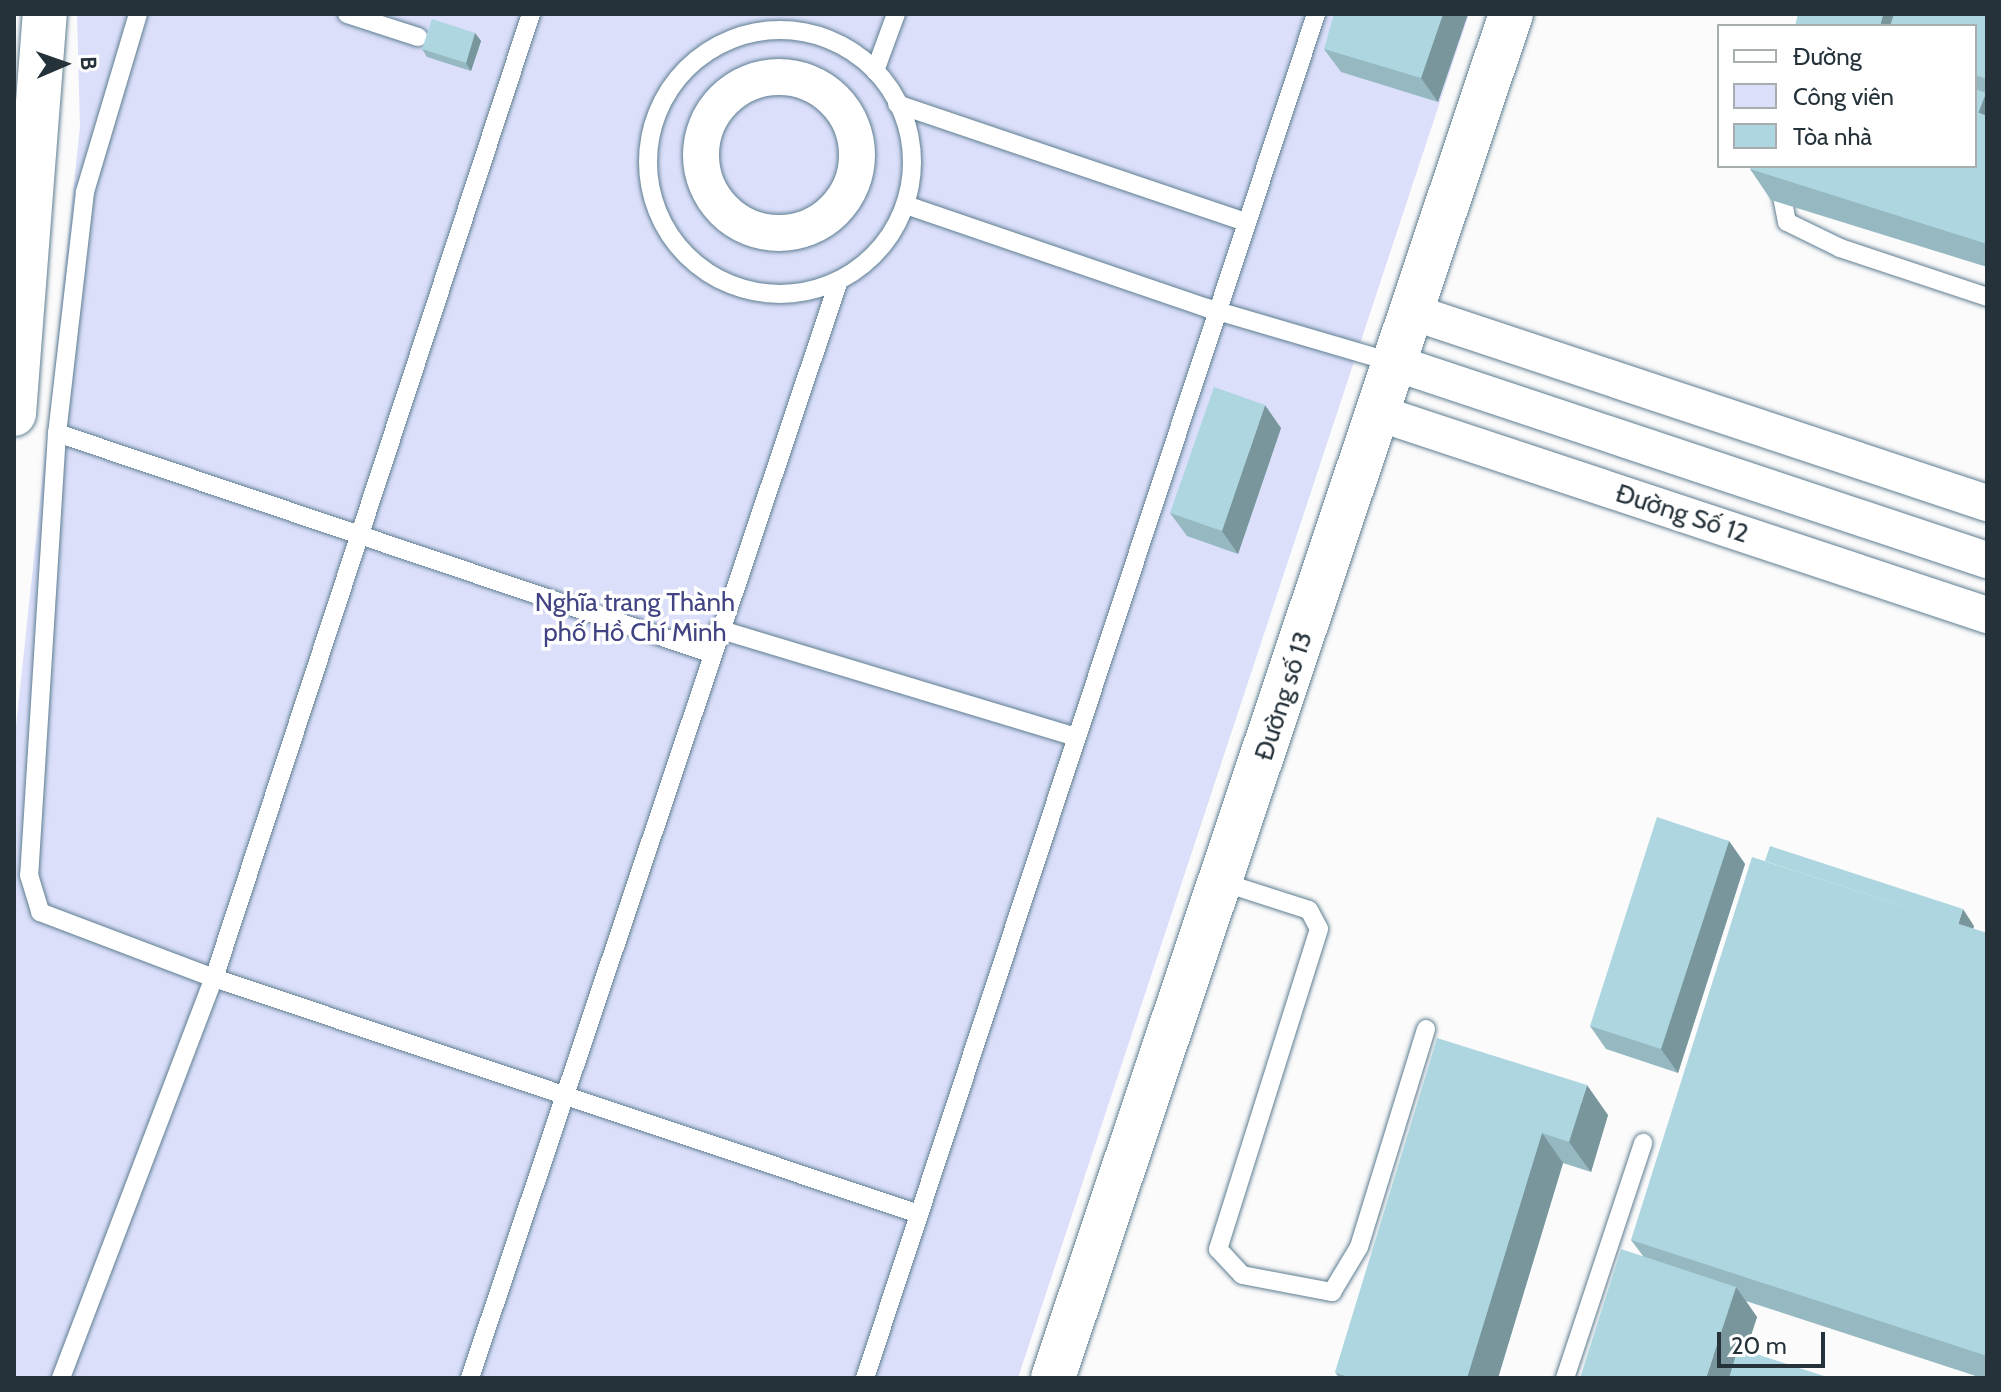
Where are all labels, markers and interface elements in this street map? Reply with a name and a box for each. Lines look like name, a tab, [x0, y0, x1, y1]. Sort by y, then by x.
north arrow	[24, 24, 104, 104]
legend	[1717, 24, 1977, 168]
text: Đường	[1793, 42, 1862, 71]
text: B	[75, 56, 102, 71]
text: Công viên	[1793, 82, 1894, 111]
text: Tòa nhà	[1793, 122, 1872, 151]
street label: Đường Số 12	[1612, 478, 1752, 550]
park label: Nghĩa trang Thành phố Hồ Chí Minh	[535, 587, 735, 648]
street label: Đường số 13	[1249, 628, 1319, 764]
scale bar	[1721, 1316, 1829, 1366]
text: 20 m	[1731, 1331, 1787, 1360]

